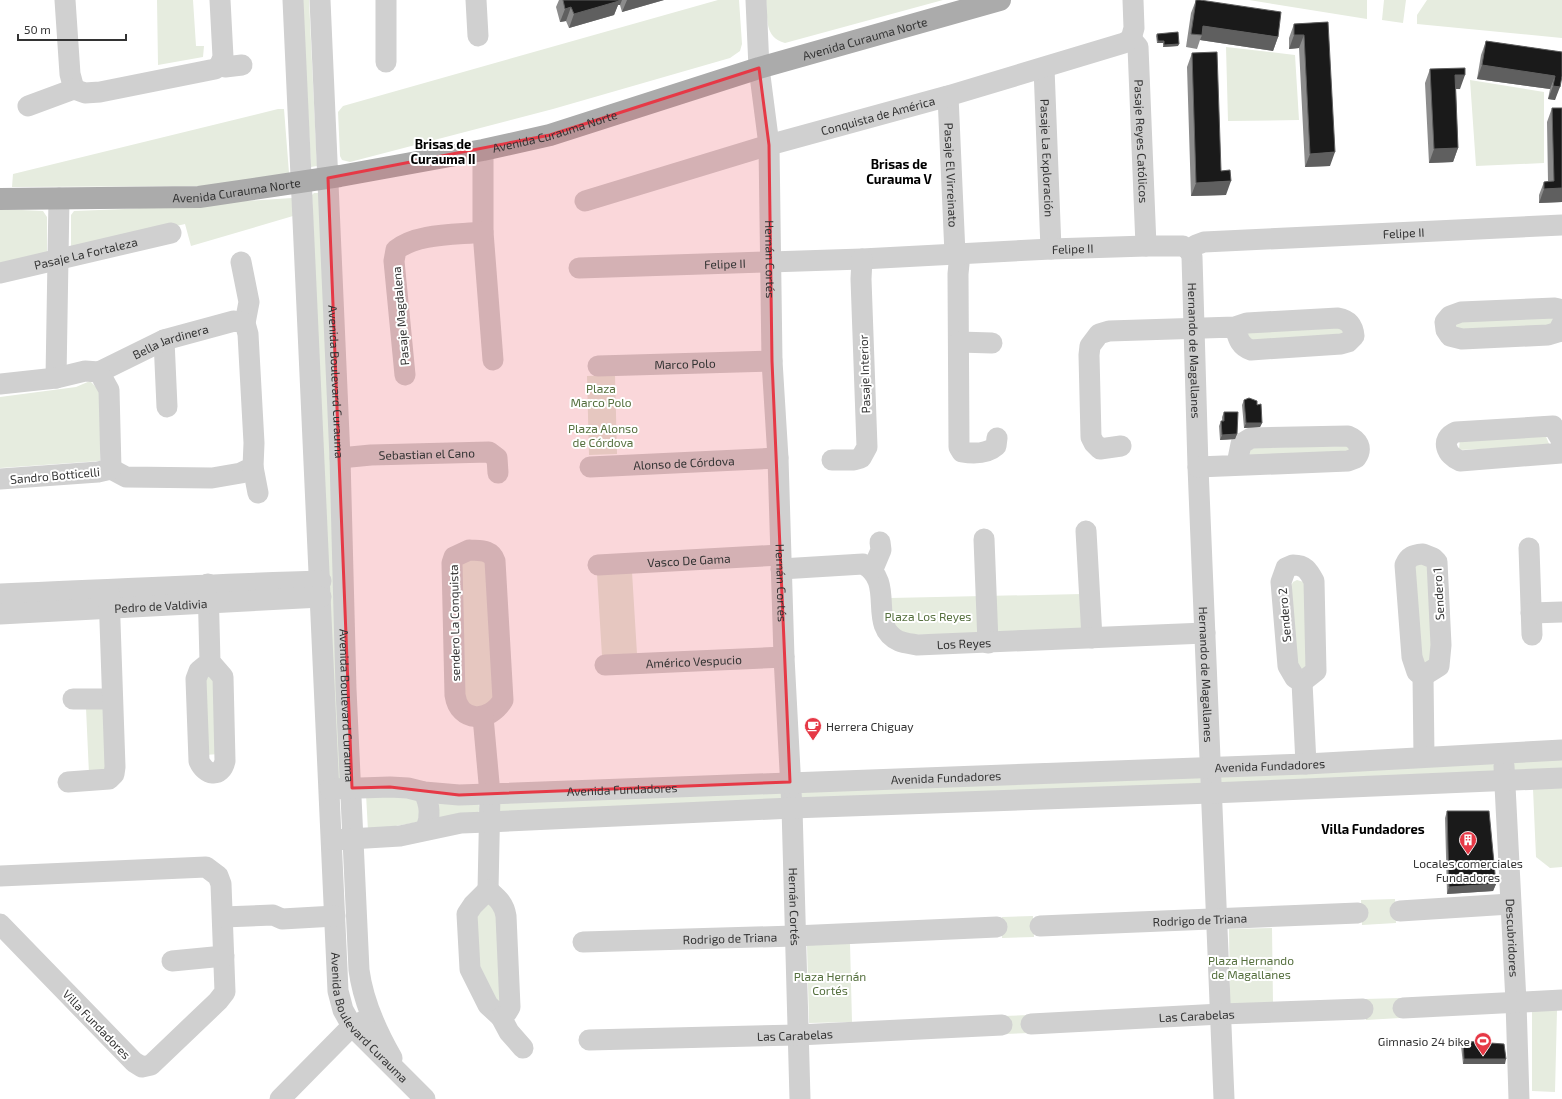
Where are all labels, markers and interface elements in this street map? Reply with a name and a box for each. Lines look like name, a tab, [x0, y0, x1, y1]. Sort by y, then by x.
street label: Avenida Curauma Norte	[801, 14, 929, 62]
scale bar	[18, 16, 126, 42]
text: 50 m	[24, 22, 51, 36]
street label: Pasaje Reyes Católicos	[1132, 79, 1151, 203]
street label: Conquista de América	[819, 93, 936, 138]
street label: Pasaje La Exploración	[1038, 98, 1057, 217]
street label: Avenida Curauma Norte	[491, 107, 619, 155]
street label: Pasaje El Virreinato	[942, 122, 961, 228]
district label: Brisas de Curauma II	[410, 136, 476, 167]
district label: Brisas de Curauma V	[866, 156, 933, 187]
street label: Avenida Curauma Norte	[172, 175, 301, 204]
street label: Hernán Cortés	[763, 220, 778, 298]
street label: Felipe II	[1383, 225, 1425, 240]
street label: Pasaje La Fortaleza	[33, 234, 139, 272]
street label: Felipe II	[1052, 241, 1094, 256]
street label: Felipe II	[704, 256, 746, 271]
street label: Pasaje Magdalena	[389, 266, 412, 366]
street label: Hernando de Magallanes	[1186, 282, 1204, 419]
street label: Avenida Boulevard Curauma	[326, 305, 347, 459]
street label: Bella Jardinera	[130, 321, 210, 362]
street label: Pasaje Interior	[856, 334, 873, 414]
street label: Marco Polo	[654, 356, 716, 371]
park label: Plaza Marco Polo	[570, 381, 632, 409]
park label: Plaza Alonso de Córdova	[568, 421, 638, 449]
street label: Sebastian el Cano	[379, 445, 475, 462]
street label: Alonso de Córdova	[633, 453, 735, 472]
street label: Sandro Botticelli	[10, 464, 100, 486]
street label: Hernán Cortés	[774, 544, 790, 622]
street label: Vasco De Gama	[647, 551, 731, 569]
street label: sendero La Conquista	[446, 564, 462, 682]
street label: Sendero 1	[1430, 567, 1446, 621]
street label: Sendero 2	[1275, 587, 1293, 643]
street label: Pedro de Valdivia	[114, 596, 208, 615]
street label: Hernando de Magallanes	[1197, 606, 1216, 743]
park label: Plaza Los Reyes	[885, 609, 971, 623]
street label: Avenida Boulevard Curauma	[337, 629, 357, 782]
street label: Los Reyes	[937, 635, 992, 651]
street label: Américo Vespucio	[646, 652, 742, 670]
cafe icon: Herrera Chiguay	[803, 716, 823, 741]
place label: Herrera Chiguay	[826, 719, 914, 733]
street label: Avenida Fundadores	[1214, 756, 1325, 774]
street label: Avenida Fundadores	[890, 768, 1002, 786]
street label: Avenida Fundadores	[567, 780, 678, 798]
district label: Villa Fundadores	[1321, 821, 1425, 837]
building icon: Locales comerciales Fundadores	[1458, 830, 1478, 855]
place label: Locales comerciales Fundadores	[1413, 856, 1523, 884]
street label: Hernán Cortés	[787, 867, 803, 946]
street label: Descubridores	[1504, 898, 1522, 977]
street label: Rodrigo de Triana	[1152, 911, 1247, 928]
street label: Rodrigo de Triana	[682, 929, 777, 946]
street label: Avenida Boulevard Curauma	[329, 952, 411, 1085]
park label: Plaza Hernando de Magallanes	[1208, 953, 1294, 981]
park label: Plaza Hernán Cortés	[794, 969, 866, 997]
street label: Villa Fundadores	[60, 986, 134, 1062]
street label: Las Carabelas	[1158, 1007, 1235, 1024]
street label: Las Carabelas	[757, 1026, 833, 1043]
sports icon: Gimnasio 24 bike	[1473, 1031, 1493, 1056]
place label: Gimnasio 24 bike	[1378, 1034, 1470, 1048]

